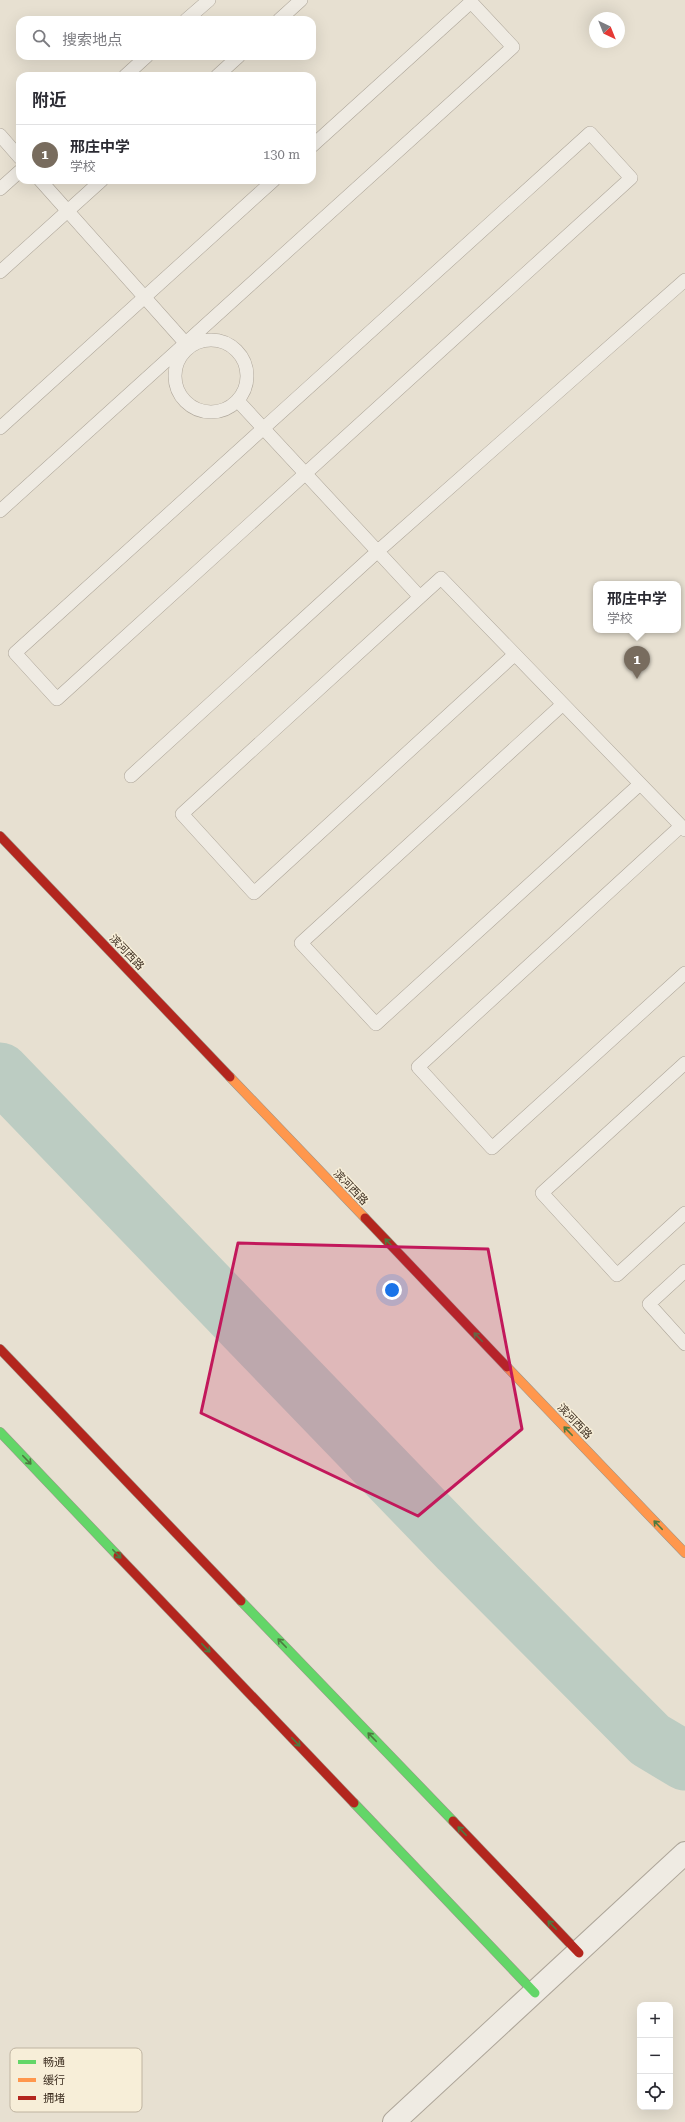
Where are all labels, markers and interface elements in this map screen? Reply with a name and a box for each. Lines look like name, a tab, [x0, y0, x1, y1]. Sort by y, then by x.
north arrow	[589, 12, 625, 48]
search box	[16, 16, 316, 60]
icon: search	[30, 27, 52, 49]
text: 搜索地点	[62, 31, 122, 49]
text: 附近	[32, 90, 66, 110]
text: 邢庄中学	[70, 138, 130, 156]
text: 1	[41, 147, 49, 162]
text: 130 m	[263, 147, 300, 162]
text: 学校	[70, 159, 96, 174]
popup	[593, 581, 681, 633]
text: 邢庄中学	[607, 590, 667, 608]
text: 学校	[607, 611, 633, 626]
pin: 1	[624, 646, 650, 679]
street label: 滨河西路	[107, 932, 147, 973]
street label: 滨河西路	[331, 1167, 371, 1208]
one-way arrow	[384, 1238, 393, 1248]
your location	[382, 1280, 402, 1300]
one-way arrow	[474, 1332, 483, 1342]
street label: 滨河西路	[555, 1401, 595, 1442]
one-way arrow	[563, 1426, 573, 1436]
one-way arrow	[22, 1455, 32, 1465]
one-way arrow	[653, 1520, 663, 1530]
one-way arrow	[112, 1549, 121, 1559]
one-way arrow	[277, 1638, 287, 1648]
one-way arrow	[202, 1643, 211, 1653]
one-way arrow	[367, 1732, 377, 1742]
one-way arrow	[291, 1737, 301, 1747]
one-way arrow	[457, 1826, 467, 1836]
one-way arrow	[547, 1920, 556, 1930]
map controls	[637, 2002, 673, 2110]
button: +	[637, 2002, 673, 2038]
button: −	[637, 2038, 673, 2074]
legend	[10, 2048, 142, 2112]
text: 畅通	[43, 2056, 65, 2069]
text: 缓行	[43, 2074, 65, 2087]
button: locate	[637, 2074, 673, 2110]
text: 拥堵	[43, 2092, 65, 2105]

